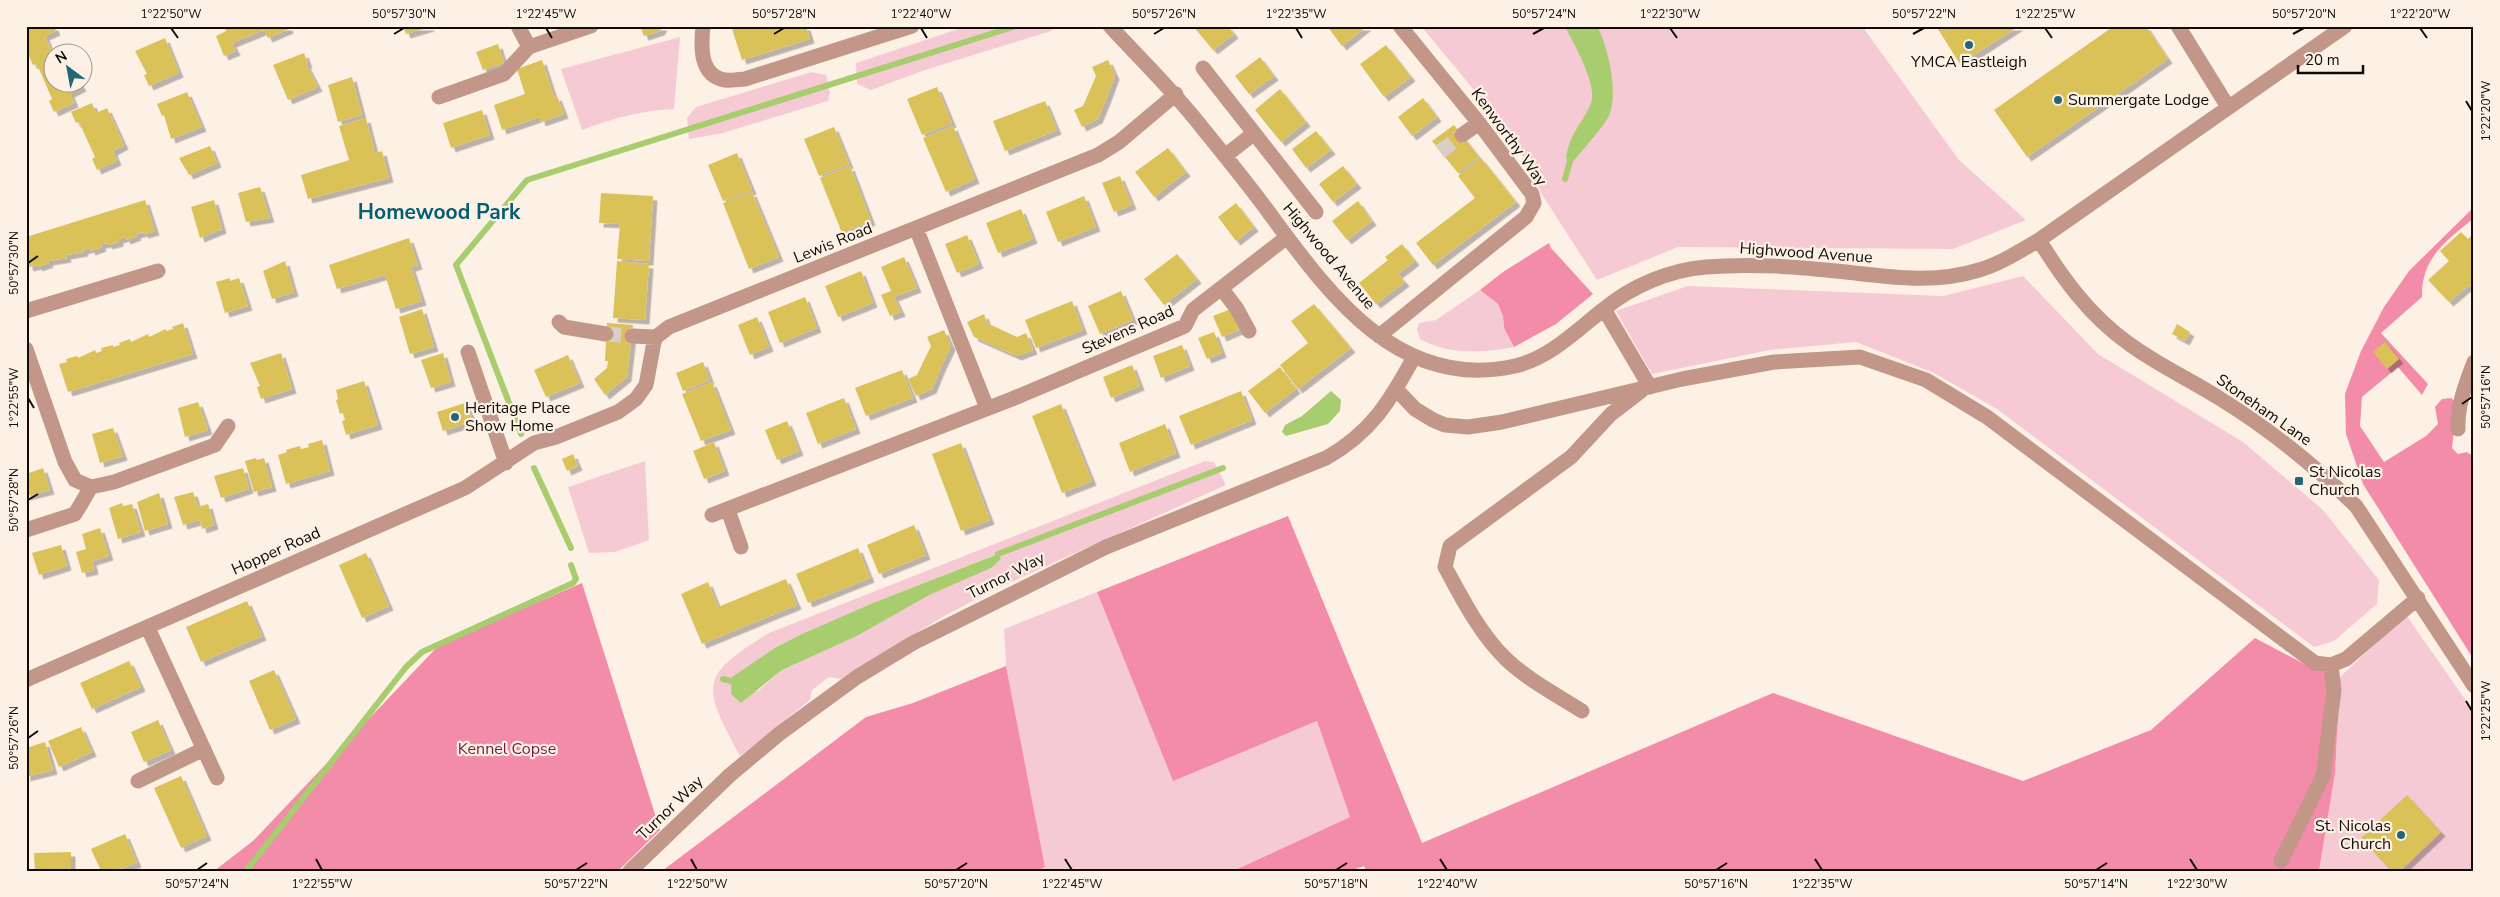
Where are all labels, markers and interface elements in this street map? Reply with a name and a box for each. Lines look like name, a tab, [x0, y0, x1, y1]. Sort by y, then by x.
text: 1°22'50"W	[140, 6, 202, 22]
text: 50°57'30"N	[372, 6, 436, 22]
text: 1°22'45"W	[515, 6, 577, 22]
text: 50°57'28"N	[752, 6, 816, 22]
text: 1°22'40"W	[890, 6, 952, 22]
text: 50°57'26"N	[1132, 6, 1196, 22]
text: 1°22'35"W	[1265, 6, 1327, 22]
text: 50°57'24"N	[1512, 6, 1576, 22]
text: 1°22'30"W	[1639, 6, 1701, 22]
text: 50°57'22"N	[1892, 6, 1956, 22]
text: 1°22'25"W	[2014, 6, 2076, 22]
text: 50°57'20"N	[2272, 6, 2336, 22]
text: 1°22'20"W	[2389, 6, 2451, 22]
marker: YMCA Eastleigh	[1963, 39, 1975, 51]
north arrow	[42, 42, 92, 92]
scale bar	[2298, 42, 2362, 74]
text: N	[52, 47, 71, 68]
text: 20 m	[2305, 50, 2340, 70]
place label: YMCA Eastleigh	[1910, 51, 2027, 73]
text: 1°22'20"W	[2478, 80, 2494, 142]
street label: Kenworthy Way	[1466, 84, 1552, 191]
place label: Summergate Lodge	[2068, 89, 2209, 111]
marker: Summergate Lodge	[2052, 94, 2064, 106]
district label: Homewood Park	[358, 198, 521, 226]
street label: Highwood Avenue	[1278, 198, 1380, 314]
street label: Lewis Road	[790, 217, 876, 269]
text: 50°57'30"N	[6, 231, 22, 295]
street label: Highwood Avenue	[1739, 237, 1873, 269]
street label: Stevens Road	[1079, 300, 1177, 360]
text: 50°57'16"N	[2478, 365, 2494, 429]
text: 1°22'55"W	[6, 367, 22, 429]
street label: Stoneham Lane	[2212, 369, 2316, 451]
place label: Heritage Place Show Home	[465, 397, 570, 437]
marker: Heritage Place Show Home	[449, 411, 461, 423]
place label: St Nicolas Church	[2309, 461, 2381, 501]
text: 50°57'28"N	[6, 468, 22, 532]
marker: St Nicolas Church	[2293, 475, 2305, 487]
street label: Hopper Road	[228, 522, 324, 580]
street label: Turnor Way	[963, 547, 1049, 605]
text: 1°22'25"W	[2478, 680, 2494, 742]
text: 50°57'26"N	[6, 706, 22, 770]
park label: Kennel Copse	[458, 738, 556, 760]
street label: Turnor Way	[632, 770, 709, 845]
place label: St. Nicolas Church	[2315, 815, 2391, 855]
marker: St. Nicolas Church	[2395, 829, 2407, 841]
text: 50°57'24"N	[165, 876, 229, 892]
text: 1°22'55"W	[291, 876, 353, 892]
text: 50°57'22"N	[544, 876, 608, 892]
text: 1°22'50"W	[666, 876, 728, 892]
text: 50°57'20"N	[924, 876, 988, 892]
text: 1°22'45"W	[1041, 876, 1103, 892]
text: 50°57'18"N	[1304, 876, 1368, 892]
text: 1°22'40"W	[1416, 876, 1478, 892]
text: 50°57'16"N	[1684, 876, 1748, 892]
text: 1°22'35"W	[1791, 876, 1853, 892]
text: 50°57'14"N	[2064, 876, 2128, 892]
text: 1°22'30"W	[2166, 876, 2228, 892]

